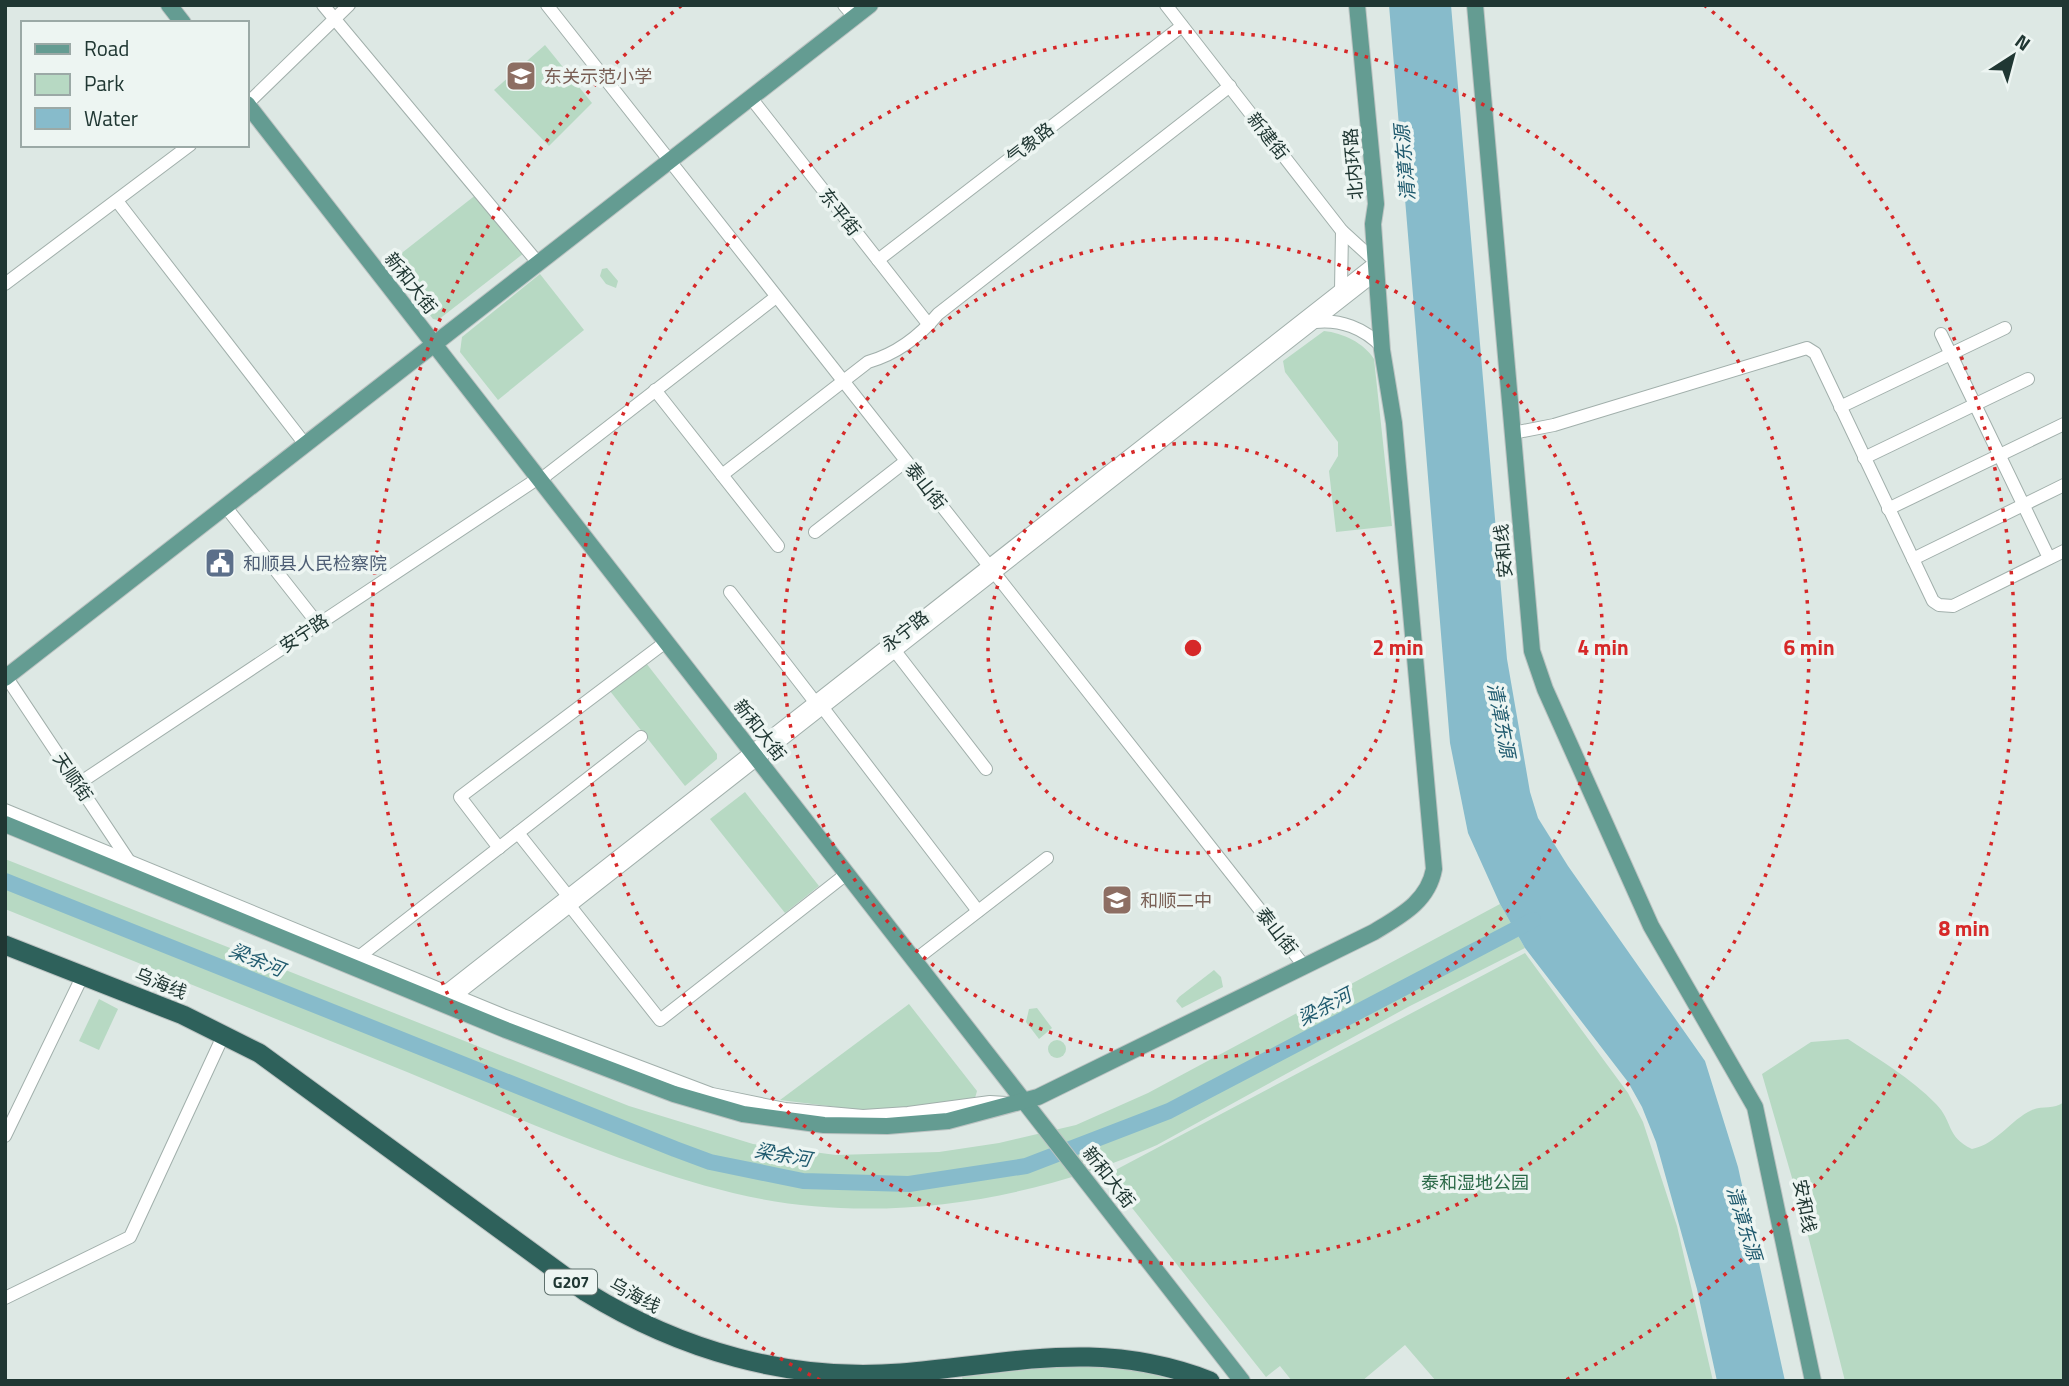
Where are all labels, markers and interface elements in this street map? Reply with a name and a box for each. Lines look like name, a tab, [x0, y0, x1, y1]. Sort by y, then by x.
legend	[21, 21, 248, 147]
north arrow	[1978, 21, 2048, 91]
text: N	[2009, 26, 2037, 57]
text: Road	[84, 32, 129, 64]
school or university icon: 东关示范小学	[504, 59, 538, 93]
place label: 东关示范小学	[544, 63, 652, 90]
text: Park	[84, 67, 124, 99]
text: Water	[84, 102, 138, 134]
street label: 新建街	[1241, 106, 1295, 166]
street label: 气象路	[1000, 116, 1060, 170]
water label: 清漳东源	[1386, 121, 1422, 202]
street label: 北内环路	[1336, 127, 1370, 201]
street label: 东平街	[813, 182, 867, 242]
street label: 新和大街	[378, 246, 444, 320]
street label: 泰山街	[899, 456, 953, 516]
street label: 安和线	[1487, 523, 1519, 579]
public building icon: 和顺县人民检察院	[203, 546, 237, 580]
place label: 和顺县人民检察院	[243, 550, 387, 577]
street label: 永宁路	[875, 604, 935, 658]
street label: 安宁路	[274, 607, 334, 659]
text: 2 min	[1372, 631, 1424, 663]
text: 4 min	[1577, 631, 1629, 663]
text: 6 min	[1783, 631, 1835, 663]
centre of rings	[1181, 636, 1205, 660]
water label: 清漳东源	[1481, 680, 1524, 763]
street label: 新和大街	[727, 693, 793, 767]
street label: 天顺街	[47, 747, 99, 807]
school or university icon: 和顺二中	[1100, 883, 1134, 917]
place label: 和顺二中	[1140, 887, 1212, 914]
street label: 泰山街	[1250, 901, 1304, 961]
text: 8 min	[1938, 912, 1990, 944]
water label: 梁余河	[225, 935, 293, 985]
street label: 乌海线	[131, 960, 191, 1006]
water label: 梁余河	[1292, 978, 1359, 1032]
water label: 梁余河	[752, 1135, 818, 1174]
street label: 新和大街	[1076, 1140, 1142, 1214]
park label: 泰和湿地公园	[1421, 1169, 1529, 1196]
street label: 安和线	[1787, 1177, 1823, 1235]
water label: 清漳东源	[1720, 1182, 1771, 1266]
road number: G207	[545, 1270, 597, 1294]
street label: 乌海线	[605, 1270, 665, 1320]

